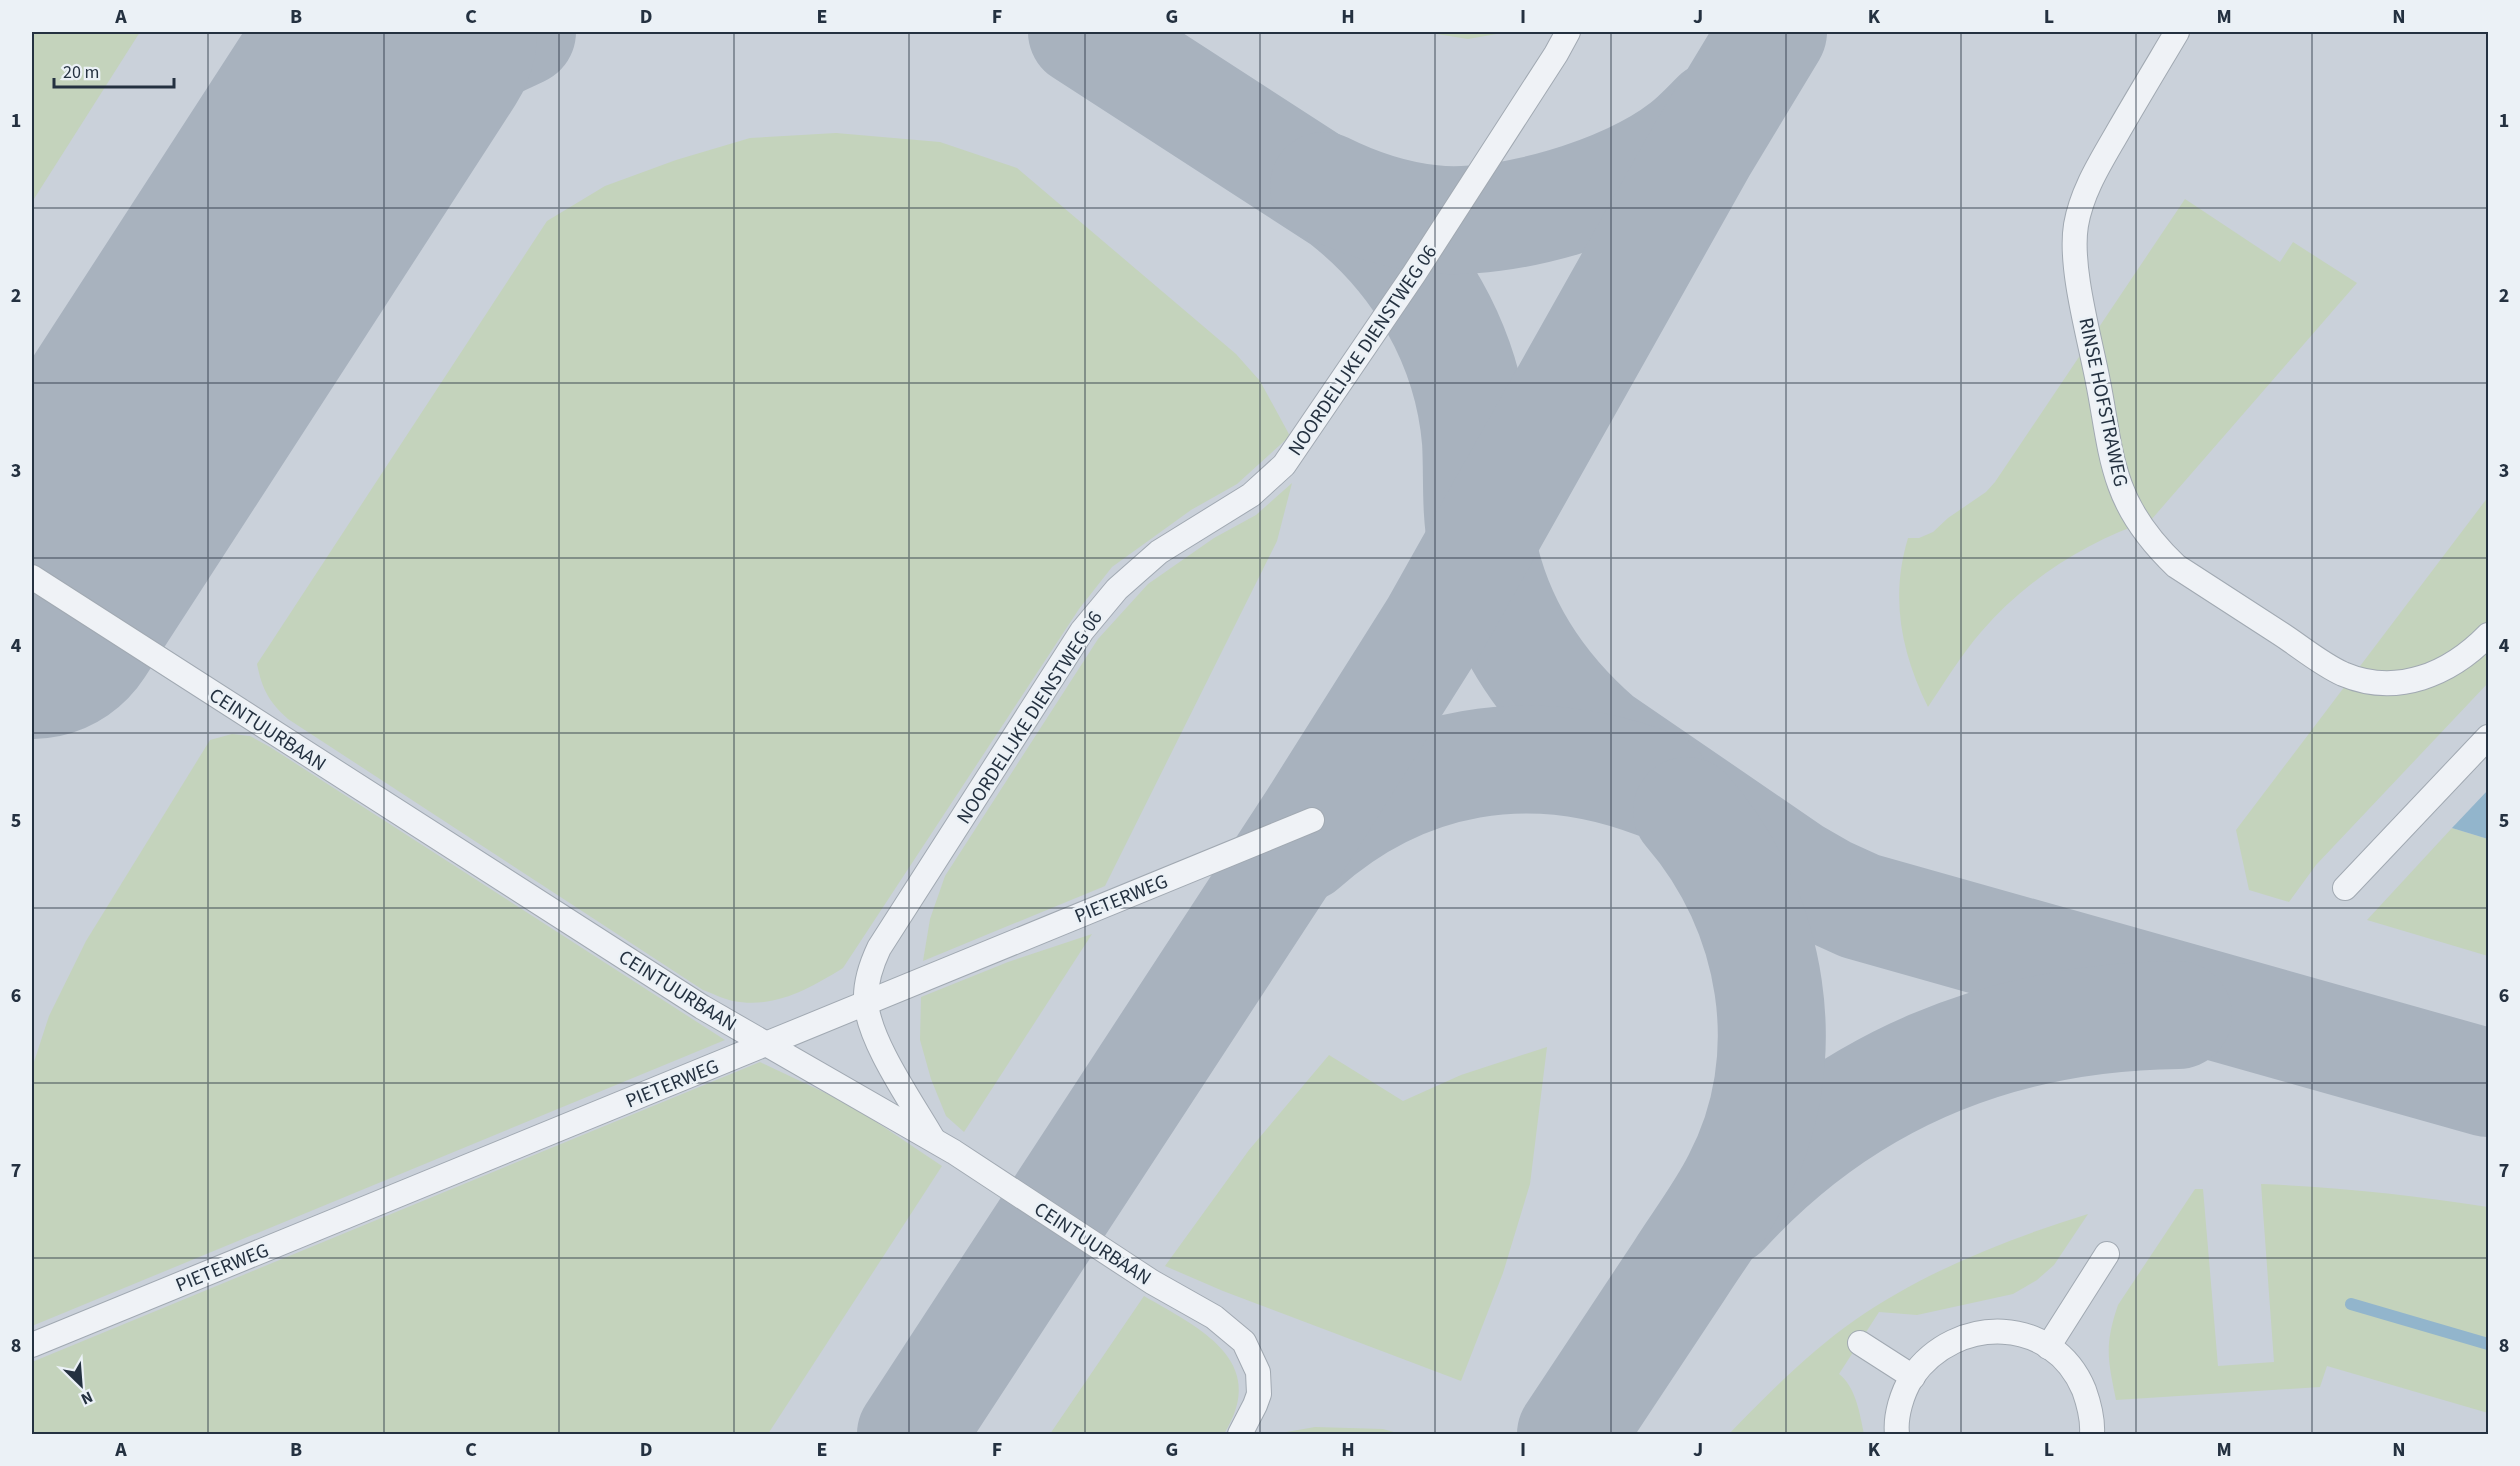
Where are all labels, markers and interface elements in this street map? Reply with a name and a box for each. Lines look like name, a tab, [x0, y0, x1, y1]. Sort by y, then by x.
text: A	[114, 3, 127, 31]
text: B	[290, 3, 302, 31]
text: C	[465, 3, 477, 31]
text: D	[640, 3, 652, 31]
text: E	[817, 3, 827, 31]
text: F	[992, 3, 1002, 31]
text: G	[1166, 3, 1178, 31]
text: H	[1341, 3, 1355, 31]
text: I	[1520, 3, 1526, 31]
text: J	[1693, 3, 1703, 31]
text: K	[1868, 3, 1881, 31]
text: L	[2044, 3, 2054, 31]
text: M	[2216, 3, 2232, 31]
text: N	[2392, 3, 2406, 31]
scale bar	[54, 51, 174, 89]
text: 20 m	[63, 60, 99, 85]
text: 1	[11, 107, 21, 135]
text: 1	[2499, 107, 2509, 135]
street label: NOORDELIJKE DIENSTWEG 06	[1282, 239, 1444, 462]
text: 2	[11, 282, 21, 310]
text: 2	[2499, 282, 2509, 310]
street label: RINSE HOFSTRAWEG	[2071, 315, 2135, 489]
text: 3	[11, 457, 21, 485]
text: 3	[2499, 457, 2509, 485]
street label: NOORDELIJKE DIENSTWEG 06	[950, 605, 1109, 830]
text: 4	[11, 632, 22, 660]
text: 4	[2499, 632, 2510, 660]
street label: CEINTUURBAAN	[203, 682, 331, 778]
text: 5	[11, 807, 21, 835]
text: 5	[2499, 807, 2509, 835]
street label: PIETERWEG	[1070, 867, 1172, 930]
street label: CEINTUURBAAN	[613, 943, 742, 1038]
text: 6	[11, 982, 21, 1010]
text: 6	[2499, 982, 2509, 1010]
street label: PIETERWEG	[621, 1052, 723, 1115]
text: 7	[11, 1157, 21, 1185]
text: 7	[2499, 1157, 2509, 1185]
street label: CEINTUURBAAN	[1028, 1196, 1156, 1292]
street label: PIETERWEG	[171, 1236, 273, 1299]
text: 8	[11, 1332, 21, 1360]
text: 8	[2499, 1332, 2509, 1360]
north arrow	[51, 1355, 111, 1415]
text: N	[77, 1385, 96, 1410]
text: A	[114, 1436, 127, 1464]
text: B	[290, 1436, 302, 1464]
text: C	[465, 1436, 477, 1464]
text: D	[640, 1436, 652, 1464]
text: E	[817, 1436, 827, 1464]
text: F	[992, 1436, 1002, 1464]
text: G	[1166, 1436, 1178, 1464]
text: H	[1341, 1436, 1355, 1464]
text: I	[1520, 1436, 1526, 1464]
text: J	[1693, 1436, 1703, 1464]
text: K	[1868, 1436, 1881, 1464]
text: L	[2044, 1436, 2054, 1464]
text: M	[2216, 1436, 2232, 1464]
text: N	[2392, 1436, 2406, 1464]

